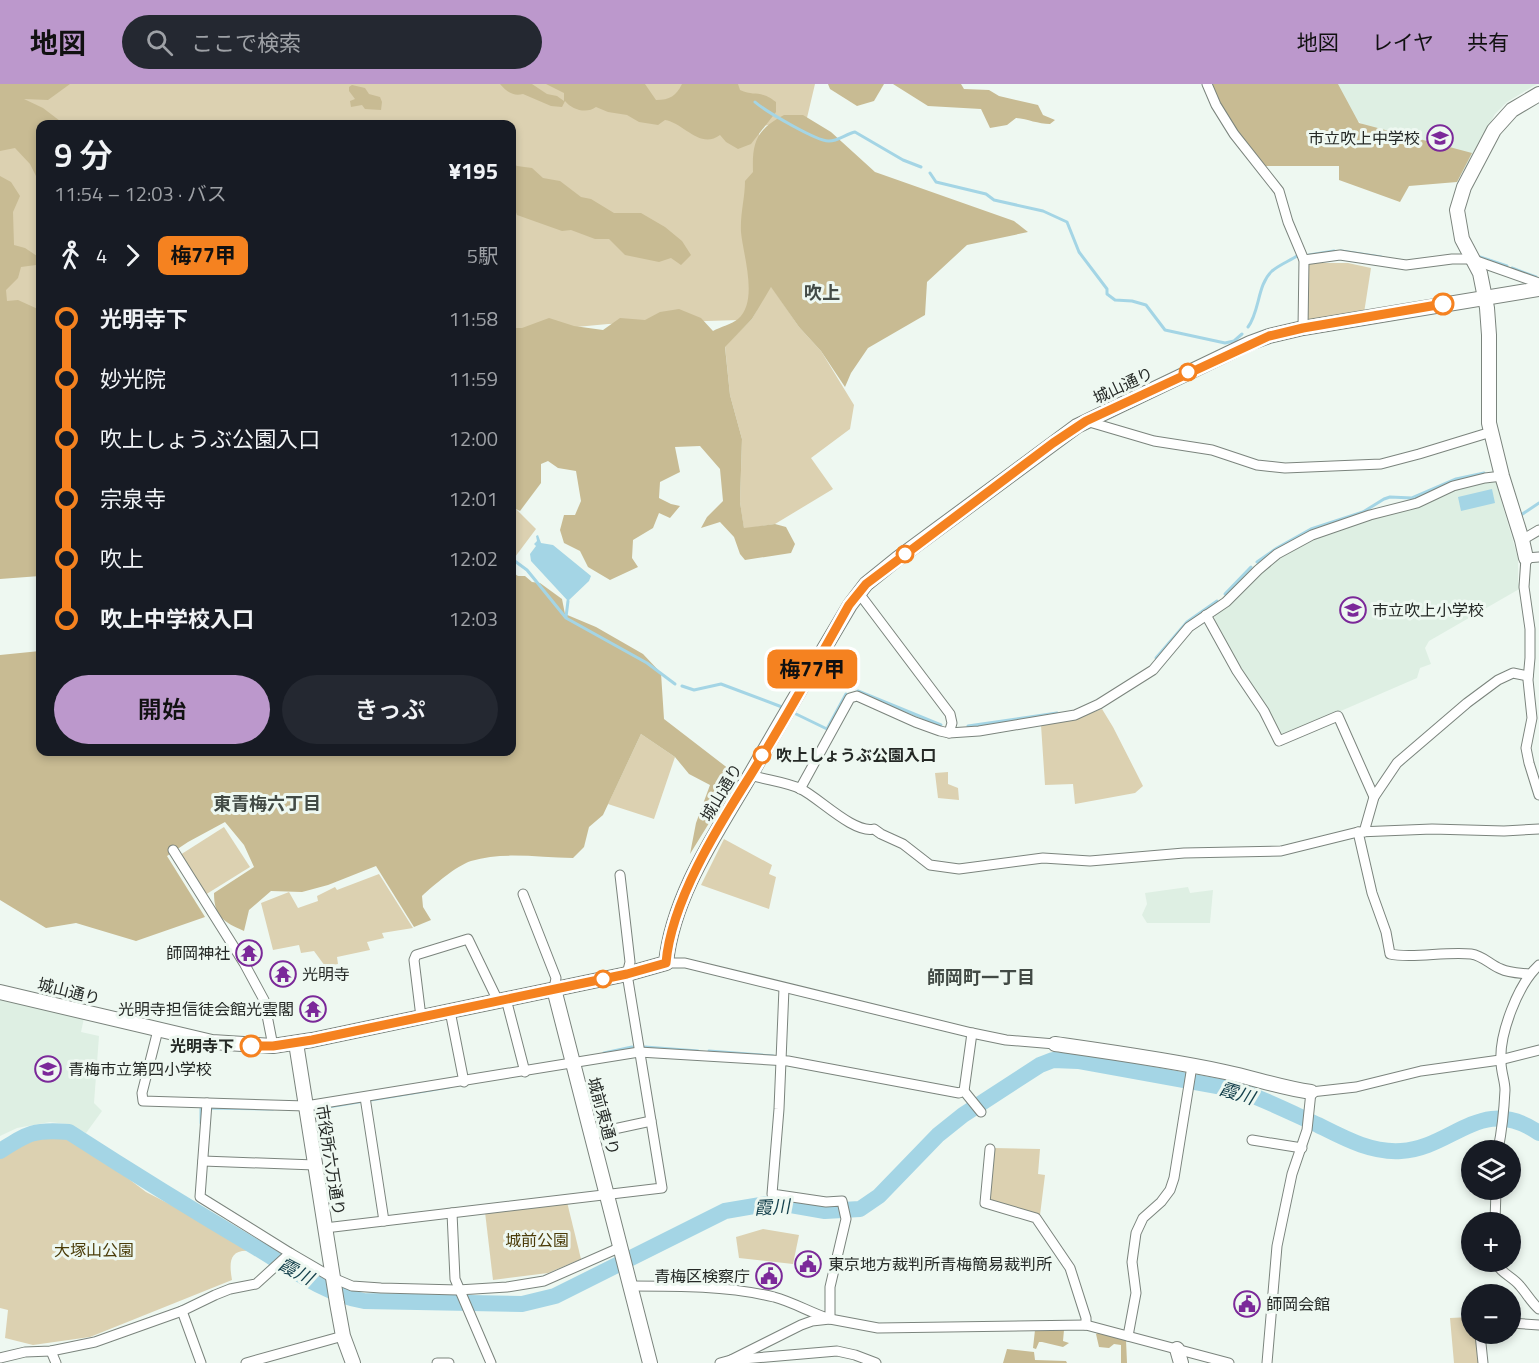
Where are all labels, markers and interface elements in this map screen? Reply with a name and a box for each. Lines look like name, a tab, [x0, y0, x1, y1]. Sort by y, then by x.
search box	[122, 15, 542, 69]
text: 地図	[30, 21, 86, 64]
icon: search	[143, 26, 176, 59]
text: ここで検索	[191, 26, 301, 60]
text: 地図	[1297, 26, 1339, 58]
text: レイヤ	[1372, 26, 1434, 58]
text: 共有	[1467, 26, 1509, 58]
school or university icon: 市立吹上中学校	[1425, 123, 1455, 153]
place label: 市立吹上中学校	[1308, 126, 1420, 150]
text: 9 分	[54, 130, 113, 180]
text: ¥195	[449, 154, 498, 188]
text: 11:54 – 12:03 · バス	[54, 178, 227, 209]
icon: walk	[54, 239, 87, 272]
icon: forward	[116, 239, 149, 272]
text: 梅77甲	[170, 239, 236, 271]
text: 4	[96, 240, 107, 271]
text: 5駅	[467, 240, 498, 271]
district label: 吹上	[804, 279, 840, 306]
unlabelled marker	[1432, 293, 1454, 315]
text: 光明寺下	[100, 302, 188, 336]
text: 11:58	[449, 303, 498, 334]
street label: 城山通り	[1089, 361, 1157, 409]
text: 妙光院	[100, 362, 166, 396]
text: 11:59	[449, 363, 498, 394]
unlabelled marker	[1179, 363, 1197, 381]
text: 吹上しょうぶ公園入口	[100, 422, 320, 456]
text: 12:00	[449, 423, 498, 454]
text: 宗泉寺	[100, 482, 166, 516]
text: 12:01	[449, 483, 498, 514]
text: 吹上	[100, 542, 144, 576]
text: 12:02	[449, 543, 498, 574]
unlabelled marker	[896, 545, 914, 563]
school or university icon: 市立吹上小学校	[1338, 595, 1368, 625]
place label: 市立吹上小学校	[1372, 598, 1484, 622]
text: 吹上中学校入口	[100, 602, 254, 636]
text: 12:03	[449, 603, 498, 634]
line badge: 梅77甲	[770, 650, 854, 688]
text: 梅77甲	[779, 653, 845, 685]
button: 開始	[54, 675, 270, 744]
button: きっぷ	[282, 675, 498, 744]
place label: 吹上しょうぶ公園入口	[776, 743, 936, 767]
marker: 吹上しょうぶ公園入口	[753, 746, 771, 764]
street label: 城山通り	[694, 758, 748, 826]
district label: 東青梅六丁目	[213, 790, 321, 817]
temple icon: 師岡神社	[234, 938, 264, 968]
place label: 師岡神社	[166, 941, 230, 965]
temple icon: 光明寺	[268, 959, 298, 989]
place label: 光明寺	[302, 962, 350, 986]
district label: 師岡町一丁目	[927, 964, 1035, 991]
unlabelled marker	[594, 970, 612, 988]
street label: 城山通り	[35, 972, 103, 1010]
temple icon: 光明寺担信徒会館光雲閣	[298, 994, 328, 1024]
place label: 光明寺担信徒会館光雲閣	[118, 997, 294, 1021]
place label: 光明寺下	[170, 1034, 234, 1058]
marker: 光明寺下	[240, 1035, 262, 1057]
school or university icon: 青梅市立第四小学校	[33, 1054, 63, 1084]
place label: 青梅市立第四小学校	[68, 1057, 212, 1081]
street label: 城前東通り	[582, 1074, 626, 1158]
water label: 霞川	[1216, 1075, 1260, 1112]
street label: 市役所六万通り	[310, 1103, 352, 1217]
map controls	[1461, 1140, 1521, 1344]
button: layers	[1461, 1140, 1521, 1200]
water label: 霞川	[753, 1192, 793, 1221]
button: +	[1461, 1212, 1521, 1272]
park label: 城前公園	[505, 1228, 569, 1252]
park label: 大塚山公園	[54, 1238, 134, 1262]
public building icon: 東京地方裁判所青梅簡易裁判所	[793, 1249, 823, 1279]
water label: 霞川	[274, 1251, 320, 1292]
place label: 東京地方裁判所青梅簡易裁判所	[828, 1252, 1052, 1276]
public building icon: 青梅区検察庁	[754, 1261, 784, 1291]
place label: 青梅区検察庁	[654, 1264, 750, 1288]
button: −	[1461, 1284, 1521, 1344]
public building icon: 師岡会館	[1232, 1289, 1262, 1319]
place label: 師岡会館	[1266, 1292, 1330, 1316]

